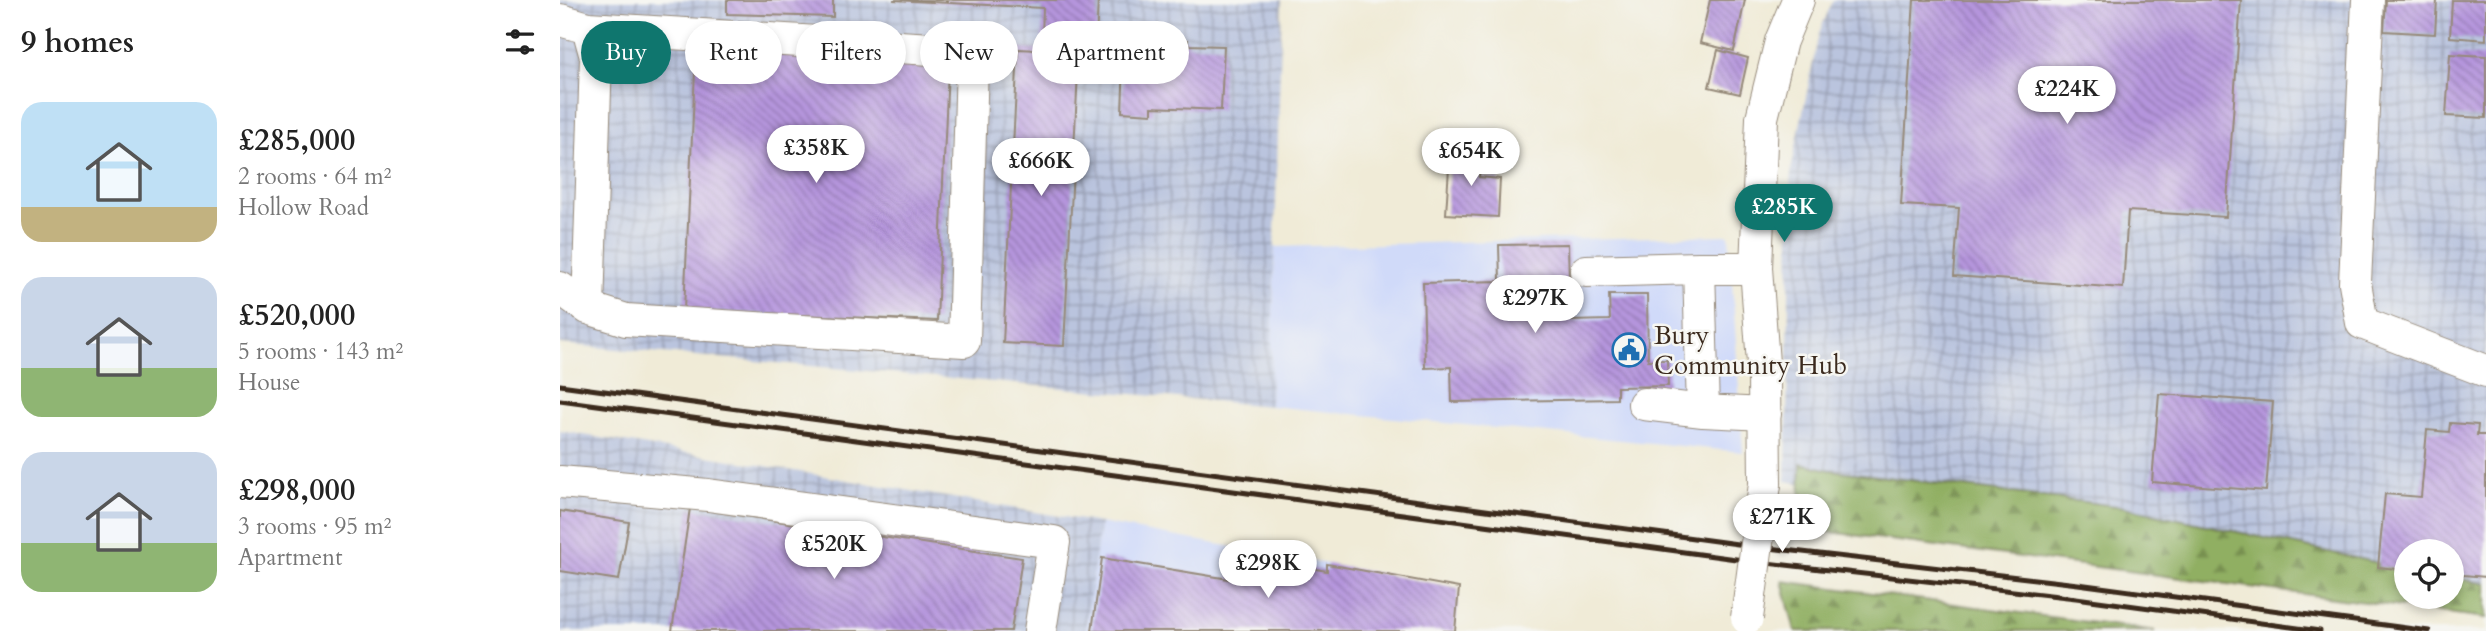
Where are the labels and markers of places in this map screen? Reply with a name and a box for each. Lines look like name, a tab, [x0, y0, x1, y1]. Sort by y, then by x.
pin: £224K	[2018, 66, 2116, 126]
pin: £358K	[767, 125, 865, 185]
pin: £654K	[1422, 128, 1520, 188]
pin: £666K	[992, 138, 1090, 198]
pin: £285K	[1735, 184, 1833, 244]
pin: £297K	[1486, 276, 1584, 335]
place label: Bury Community Hub	[1654, 318, 1847, 383]
public building icon: Bury Community Hub	[1610, 331, 1648, 369]
pin: £271K	[1733, 494, 1831, 554]
pin: £520K	[785, 522, 883, 581]
pin: £298K	[1219, 540, 1317, 600]

